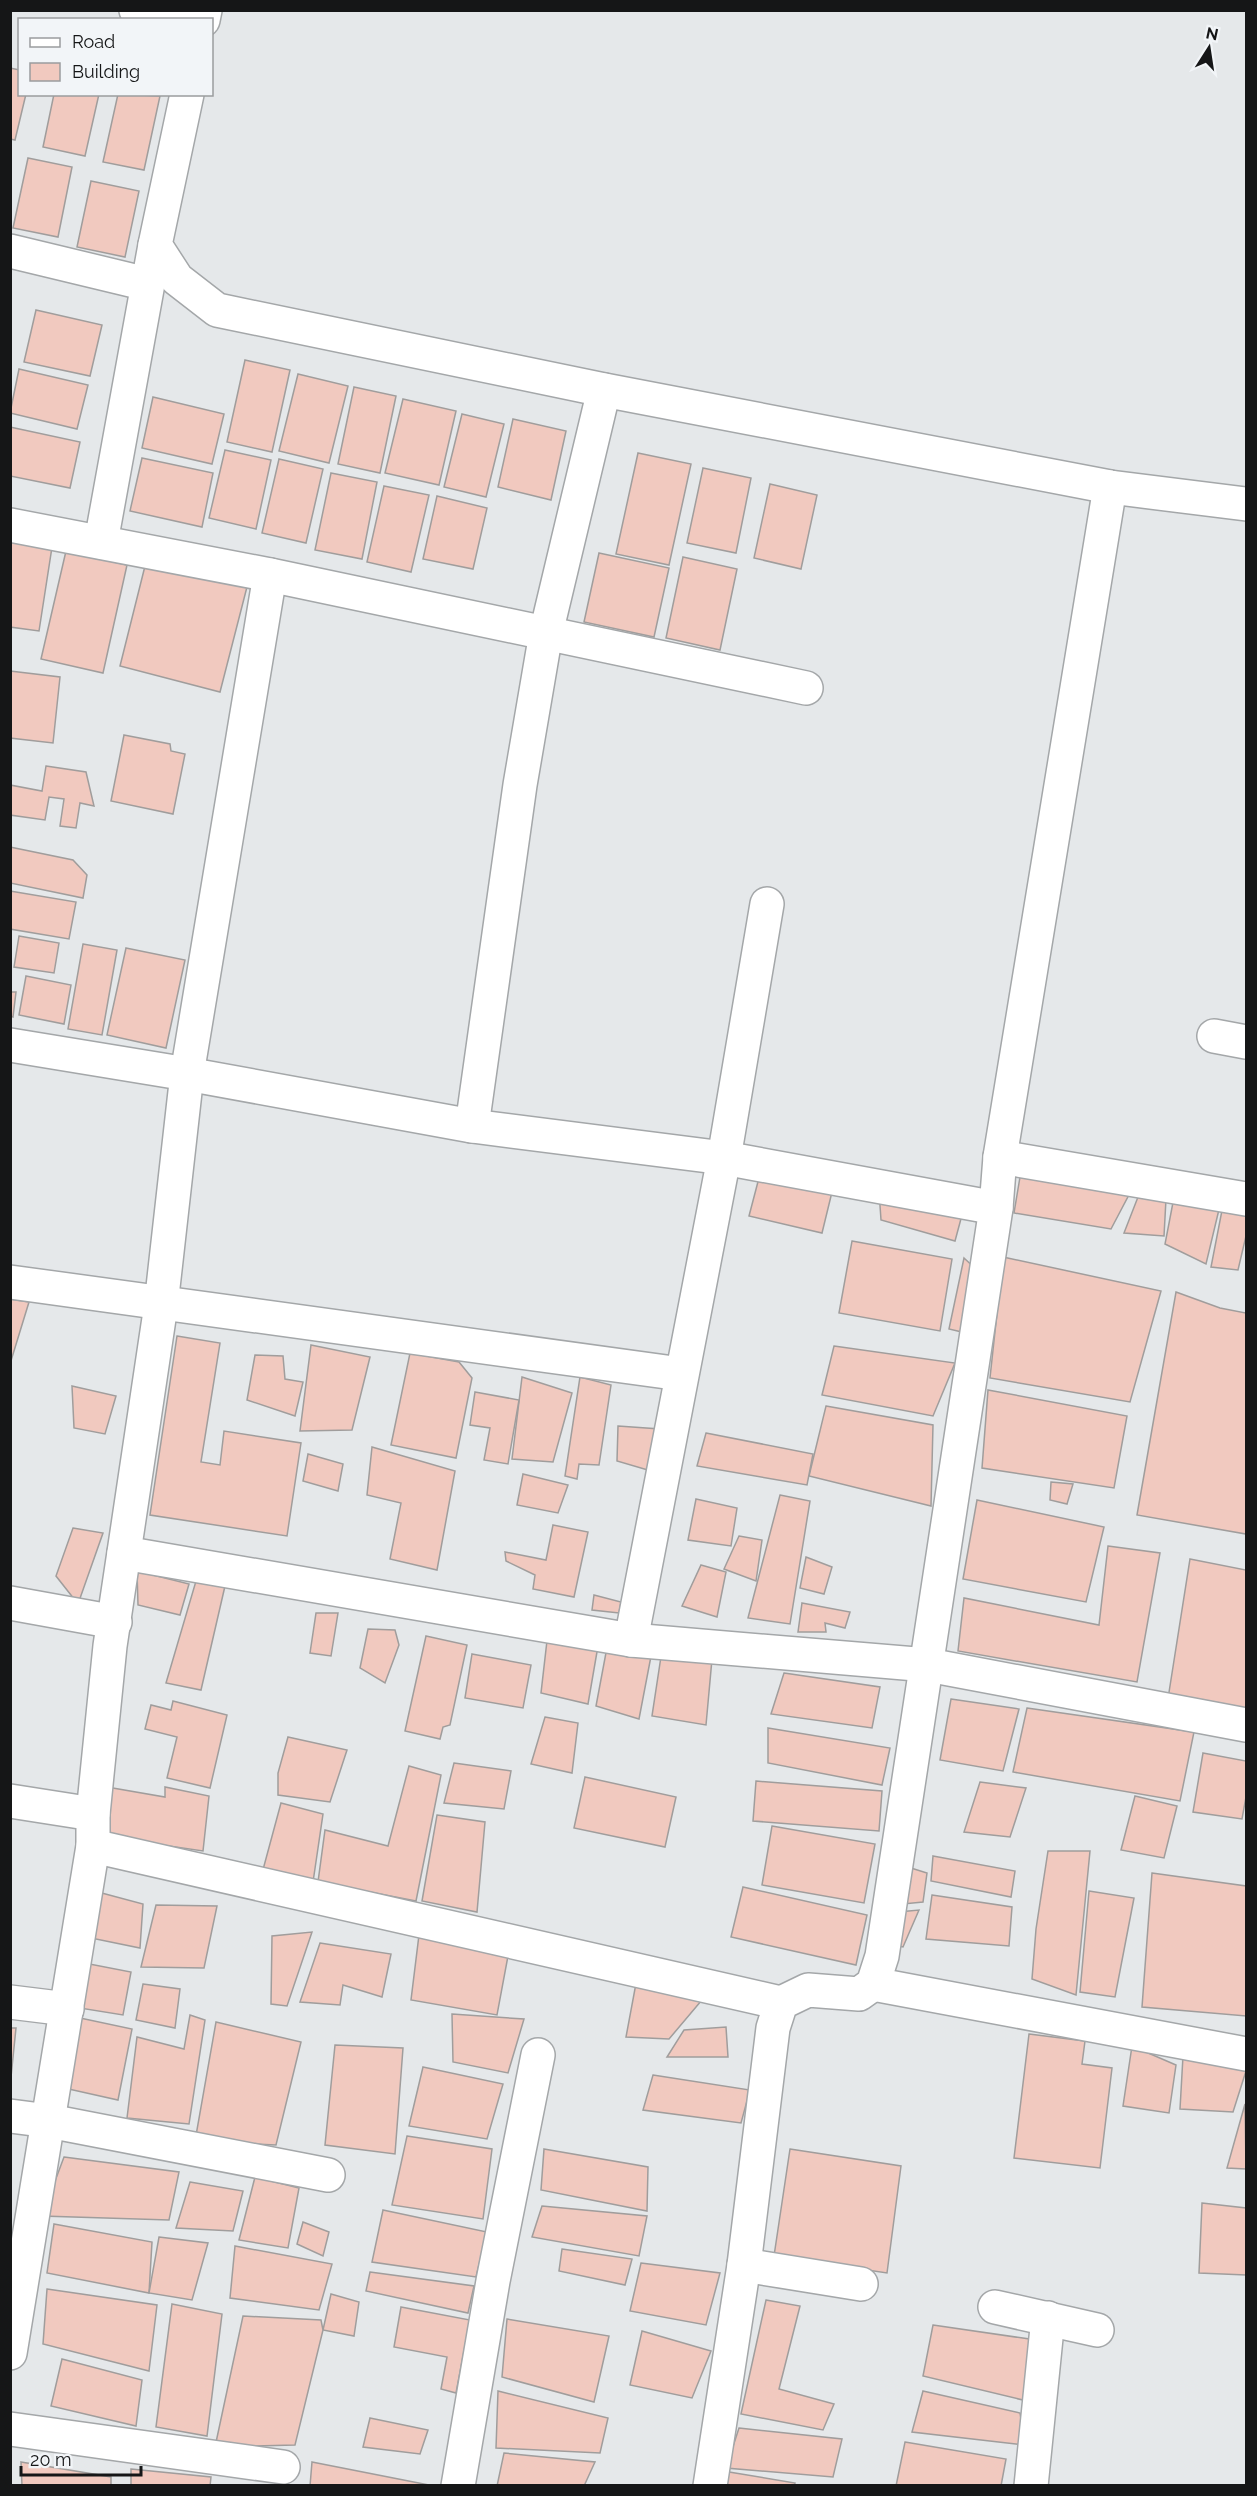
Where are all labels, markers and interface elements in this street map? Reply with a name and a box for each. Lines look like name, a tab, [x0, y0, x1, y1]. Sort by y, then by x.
legend	[18, 18, 213, 96]
north arrow	[1179, 18, 1239, 78]
text: N	[1204, 23, 1220, 44]
text: Road	[72, 31, 115, 52]
text: Building	[72, 61, 140, 82]
scale bar	[21, 2439, 141, 2477]
text: 20 m	[30, 2449, 72, 2470]

